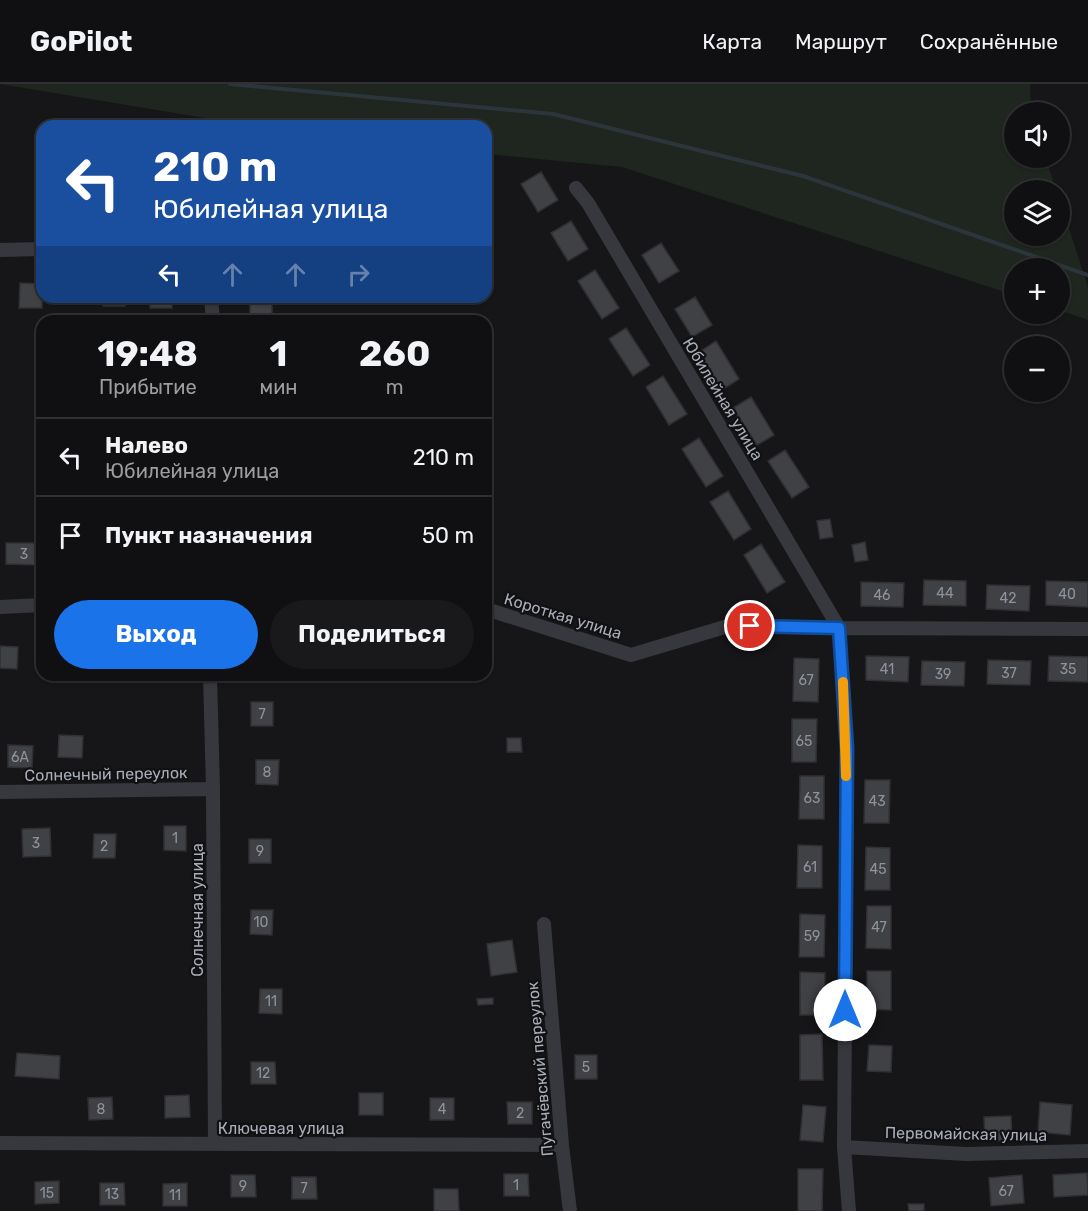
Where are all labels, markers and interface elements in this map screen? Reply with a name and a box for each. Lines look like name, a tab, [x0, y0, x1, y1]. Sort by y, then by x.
text: GoPilot	[30, 25, 132, 58]
text: Карта	[702, 29, 762, 54]
text: Маршрут	[795, 29, 887, 54]
text: Сохранённые	[920, 29, 1058, 54]
map controls	[1004, 102, 1070, 402]
button: sound	[1004, 102, 1070, 168]
text: 210 m	[153, 142, 277, 192]
icon: left	[54, 144, 132, 222]
button: layers	[1004, 180, 1070, 246]
text: Юбилейная улица	[153, 193, 388, 225]
icon: left	[153, 258, 186, 291]
icon: ahead	[216, 258, 249, 291]
icon: ahead	[279, 258, 312, 291]
icon: right	[342, 258, 375, 291]
button: +	[1004, 258, 1070, 324]
text: 19:48	[98, 332, 198, 375]
text: 1	[270, 332, 288, 375]
text: 260	[359, 332, 430, 375]
street label: Юбилейная улица	[679, 334, 767, 464]
button: −	[1004, 336, 1070, 402]
text: Прибытие	[99, 375, 197, 399]
text: мин	[260, 375, 298, 399]
text: m	[386, 375, 404, 399]
text: Налево	[105, 432, 188, 459]
icon: left	[54, 441, 87, 474]
text: 210 m	[413, 444, 474, 471]
text: Юбилейная улица	[105, 459, 279, 483]
icon: arrive	[54, 519, 87, 552]
text: Пункт назначения	[105, 522, 313, 549]
text: 50 m	[422, 522, 474, 549]
house number: 3	[20, 546, 28, 563]
house number: 44	[936, 585, 954, 602]
house number: 40	[1058, 586, 1076, 603]
house number: 46	[873, 587, 891, 604]
street label: Короткая улица	[502, 589, 624, 643]
house number: 42	[1000, 590, 1016, 607]
button: Выход	[54, 600, 258, 669]
button: Поделиться	[270, 600, 474, 669]
pin	[724, 600, 775, 651]
icon: arrive	[733, 609, 766, 642]
house number: 41	[880, 661, 894, 678]
house number: 35	[1060, 661, 1076, 678]
house number: 37	[1001, 665, 1017, 682]
house number: 39	[935, 666, 951, 683]
house number: 67	[798, 672, 814, 689]
house number: 7	[258, 706, 266, 723]
house number: 65	[796, 733, 812, 750]
house number: 6А	[11, 749, 30, 766]
street label: Солнечный переулок	[24, 763, 188, 785]
house number: 8	[263, 764, 272, 781]
house number: 63	[804, 790, 820, 807]
house number: 43	[868, 793, 886, 810]
house number: 1	[172, 830, 178, 847]
house number: 3	[32, 835, 40, 852]
house number: 2	[100, 838, 108, 855]
street label: Солнечная улица	[188, 843, 207, 977]
house number: 9	[256, 843, 264, 860]
house number: 61	[803, 859, 817, 876]
house number: 45	[869, 861, 887, 878]
house number: 10	[254, 914, 269, 931]
house number: 47	[871, 919, 887, 936]
house number: 59	[804, 928, 820, 945]
position arrow	[813, 978, 877, 1042]
street label: Пугачёвский переулок	[523, 980, 557, 1157]
house number: 11	[265, 993, 277, 1010]
house number: 5	[582, 1059, 590, 1076]
house number: 12	[256, 1065, 270, 1082]
house number: 8	[97, 1101, 106, 1118]
house number: 4	[438, 1101, 447, 1118]
house number: 2	[516, 1105, 524, 1122]
street label: Ключевая улица	[218, 1119, 344, 1138]
street label: Первомайская улица	[885, 1123, 1047, 1145]
house number: 1	[513, 1177, 519, 1194]
house number: 9	[239, 1178, 247, 1195]
house number: 7	[300, 1180, 308, 1197]
house number: 67	[998, 1183, 1014, 1200]
house number: 15	[40, 1185, 54, 1202]
house number: 13	[105, 1186, 119, 1203]
house number: 11	[169, 1187, 181, 1204]

